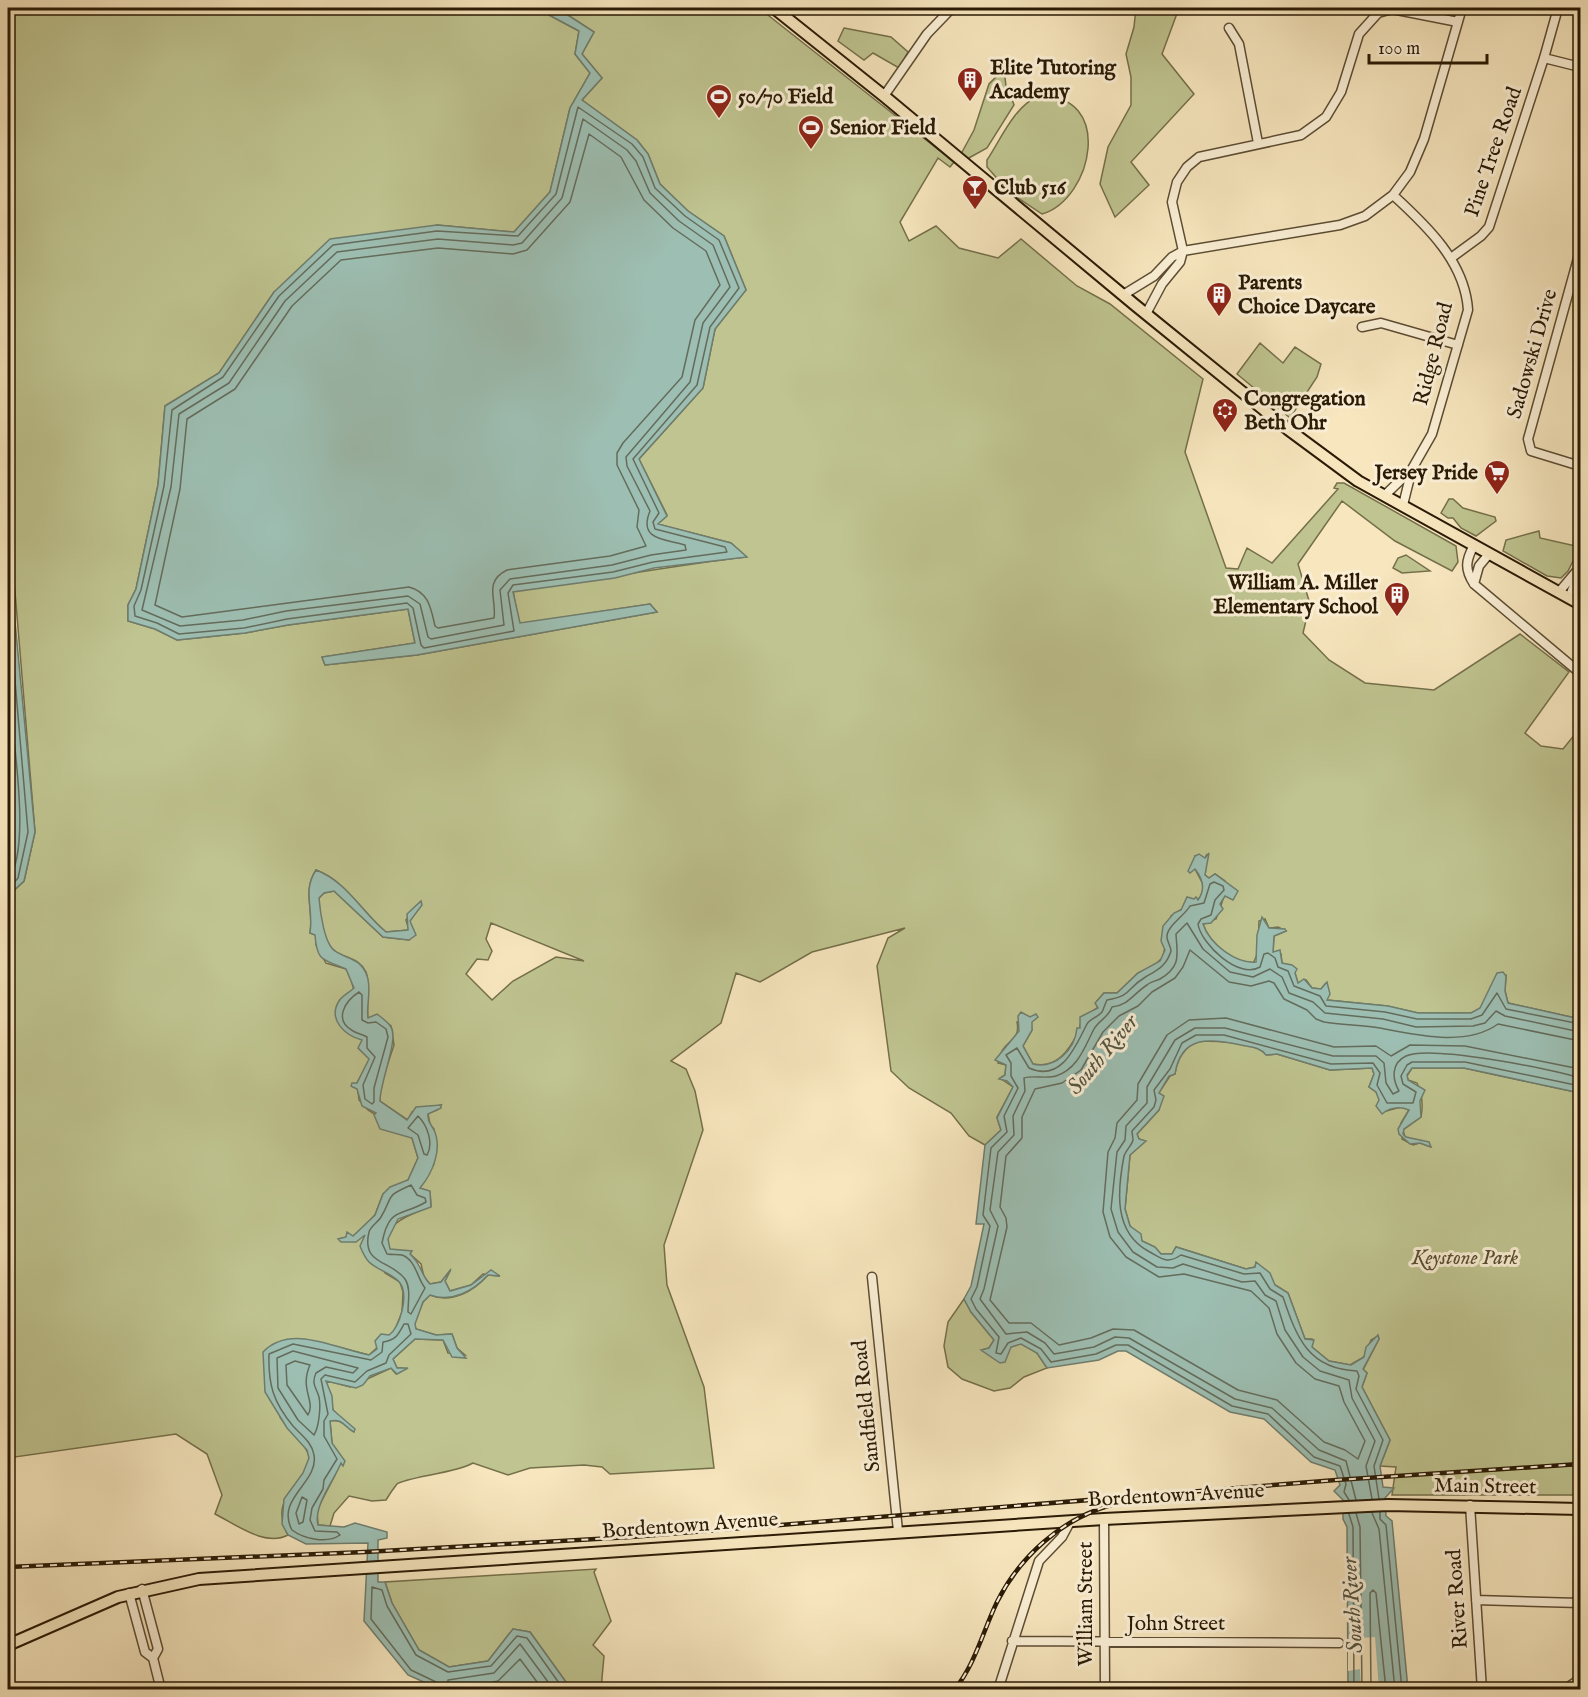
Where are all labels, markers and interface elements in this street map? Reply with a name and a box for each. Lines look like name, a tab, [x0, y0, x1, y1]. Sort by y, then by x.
scale bar	[1369, 27, 1488, 65]
text: 100 m	[1378, 38, 1420, 61]
place label: Elite Tutoring Academy	[989, 55, 1117, 106]
building icon: Elite Tutoring Academy	[955, 65, 985, 103]
sports icon: 50/70 Field	[704, 82, 734, 120]
street label: Pine Tree Road	[1459, 83, 1529, 221]
place label: 50/70 Field	[738, 84, 834, 111]
sports icon: Senior Field	[796, 113, 826, 151]
place label: Senior Field	[830, 115, 937, 142]
bar icon: Club 516	[960, 173, 990, 211]
place label: Club 516	[994, 175, 1067, 202]
place label: Parents Choice Daycare	[1238, 270, 1376, 321]
building icon: Parents Choice Daycare	[1204, 280, 1234, 318]
street label: Sadowski Drive	[1502, 286, 1564, 422]
street label: Ridge Road	[1408, 299, 1460, 409]
place label: Congregation Beth Ohr	[1244, 386, 1366, 437]
synagogue icon: Congregation Beth Ohr	[1210, 396, 1240, 434]
supermarket icon: Jersey Pride	[1482, 458, 1512, 496]
place label: Jersey Pride	[1371, 460, 1478, 487]
place label: William A. Miller Elementary School	[1213, 570, 1379, 621]
building icon: William A. Miller Elementary School	[1382, 580, 1412, 618]
water label: South River	[1061, 1008, 1146, 1101]
park label: Keystone Park	[1411, 1245, 1519, 1272]
street label: Sandfield Road	[847, 1338, 887, 1474]
street label: Main Street	[1434, 1473, 1536, 1501]
street label: Bordentown Avenue	[1087, 1478, 1265, 1514]
street label: Bordentown Avenue	[601, 1506, 779, 1546]
street label: William Street	[1073, 1542, 1100, 1666]
street label: River Road	[1441, 1547, 1475, 1650]
water label: South River	[1336, 1554, 1370, 1654]
street label: John Street	[1125, 1611, 1225, 1638]

